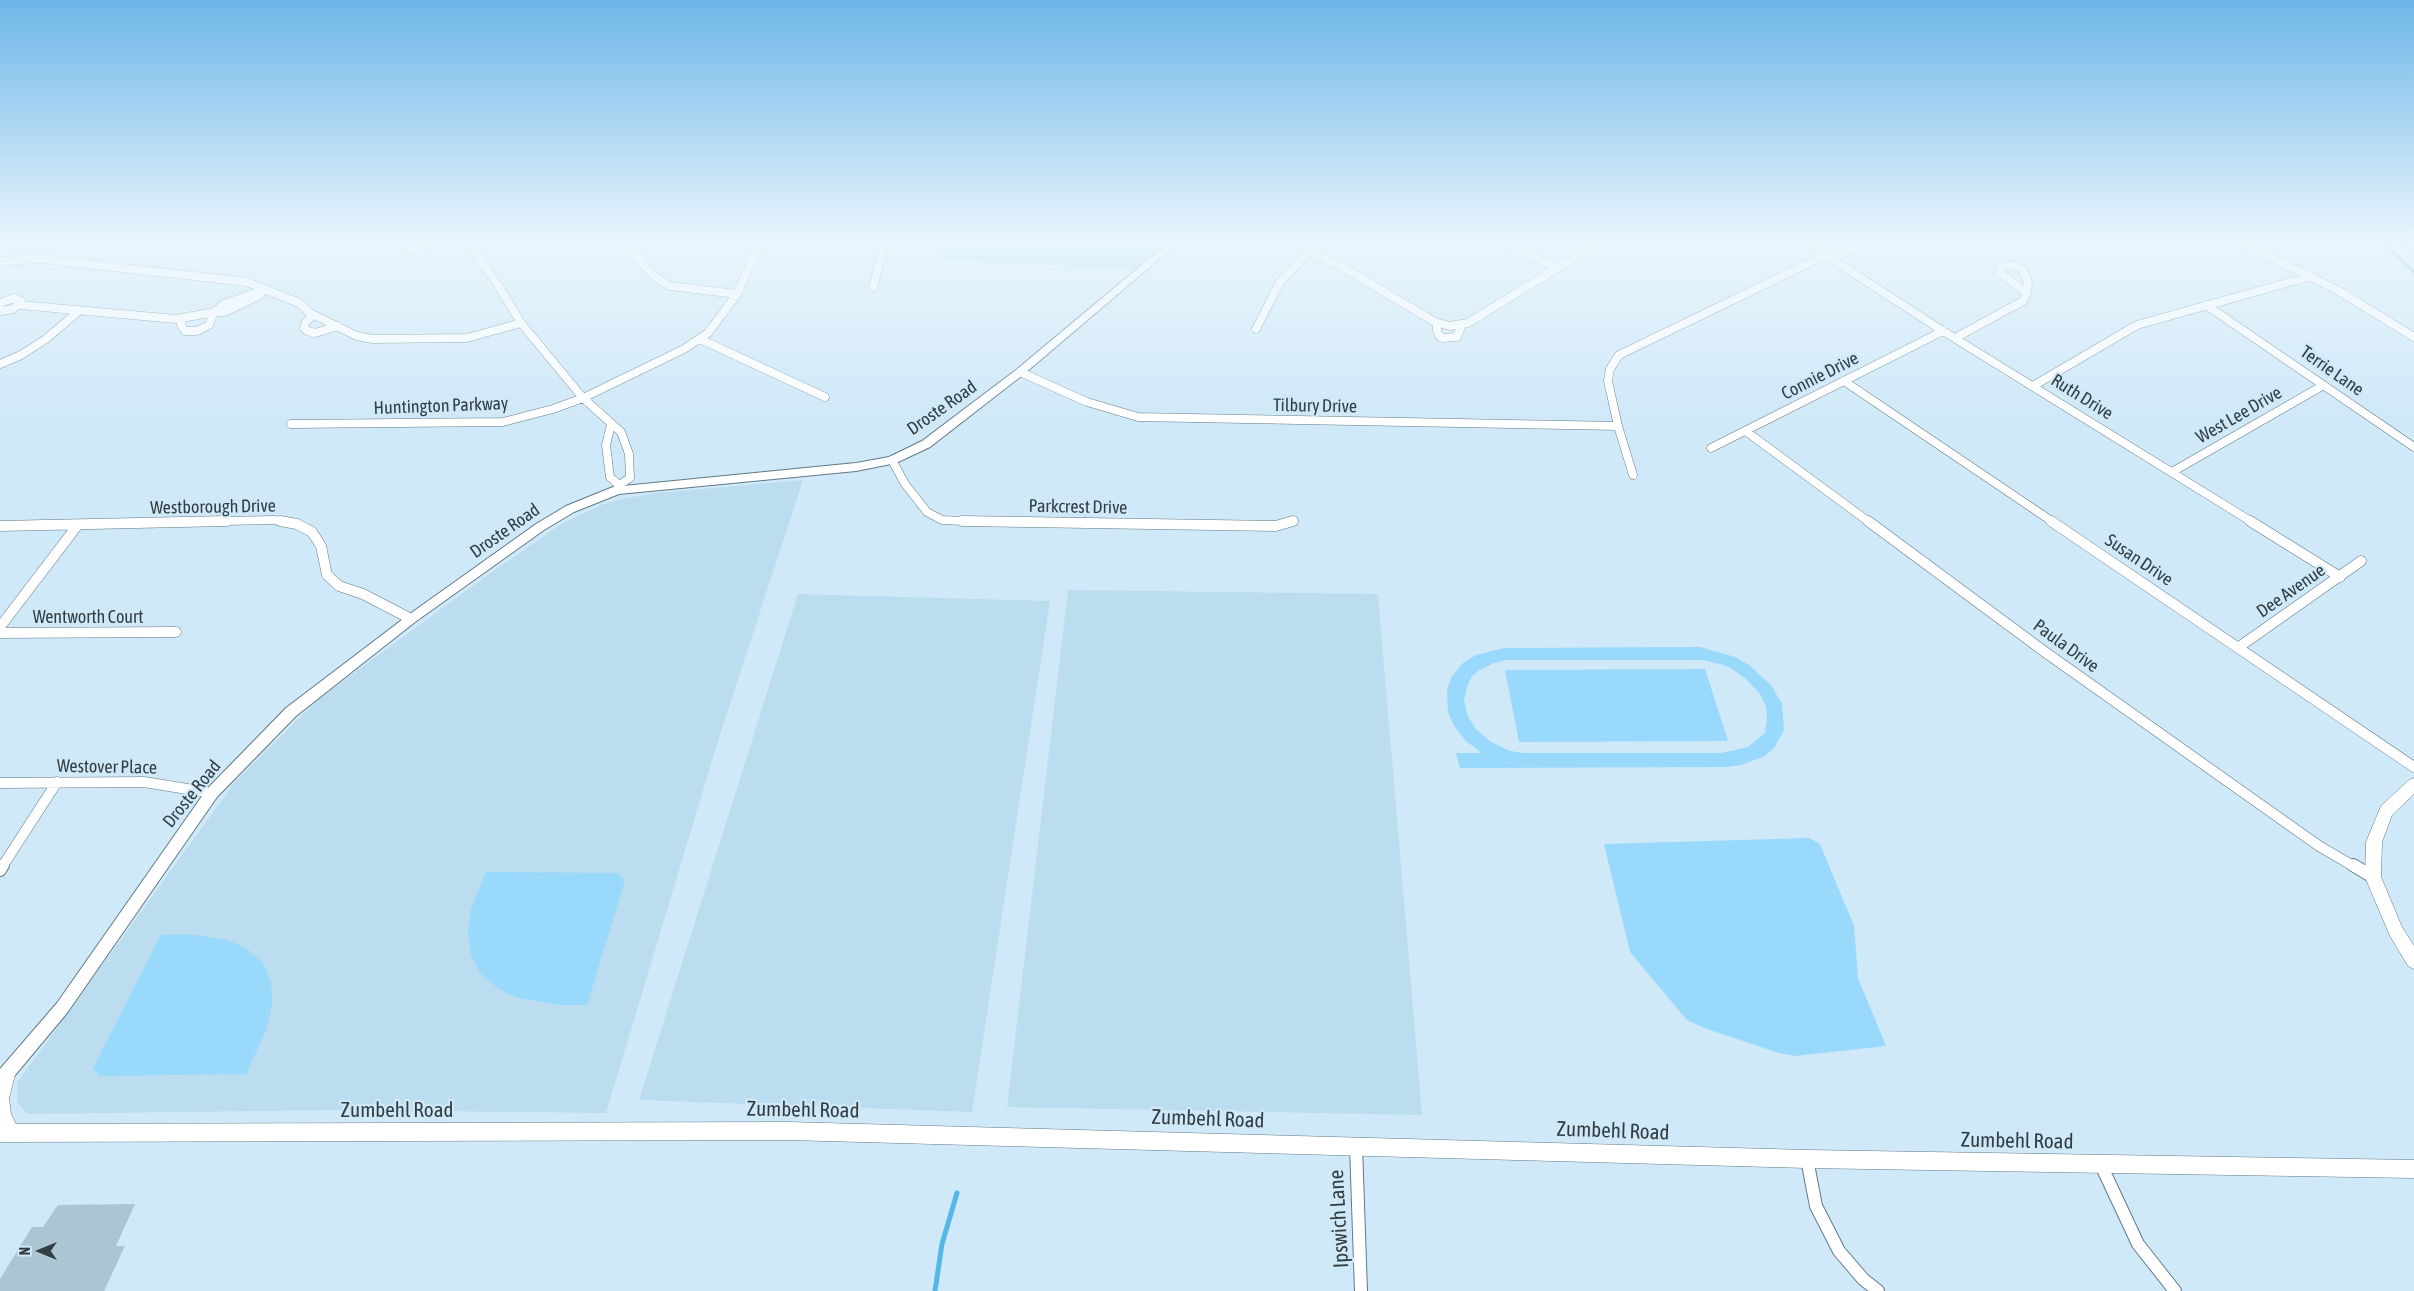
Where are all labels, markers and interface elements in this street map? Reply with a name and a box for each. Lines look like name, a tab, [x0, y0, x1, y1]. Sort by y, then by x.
street label: Terrie Lane	[2296, 341, 2368, 401]
street label: Connie Drive	[1778, 347, 1862, 405]
street label: Ruth Drive	[2047, 370, 2117, 424]
street label: Droste Road	[903, 376, 981, 440]
street label: West Lee Drive	[2192, 382, 2286, 448]
street label: Huntington Parkway	[373, 393, 509, 419]
street label: Tilbury Drive	[1273, 394, 1357, 418]
street label: Westborough Drive	[150, 495, 276, 519]
street label: Parkcrest Drive	[1028, 495, 1128, 519]
street label: Droste Road	[466, 499, 544, 563]
street label: Susan Drive	[2101, 529, 2177, 591]
street label: Dee Avenue	[2253, 560, 2329, 622]
street label: Wentworth Court	[33, 606, 143, 628]
street label: Paula Drive	[2029, 615, 2103, 677]
street label: Westover Place	[57, 755, 157, 779]
street label: Droste Road	[158, 756, 226, 832]
street label: Zumbehl Road	[746, 1096, 860, 1124]
street label: Zumbehl Road	[341, 1097, 453, 1123]
street label: Zumbehl Road	[1151, 1104, 1265, 1134]
street label: Zumbehl Road	[1556, 1116, 1670, 1146]
street label: Zumbehl Road	[1960, 1127, 2074, 1155]
street label: Ipswich Lane	[1324, 1169, 1354, 1269]
north arrow	[15, 1226, 65, 1276]
text: N	[17, 1247, 33, 1255]

